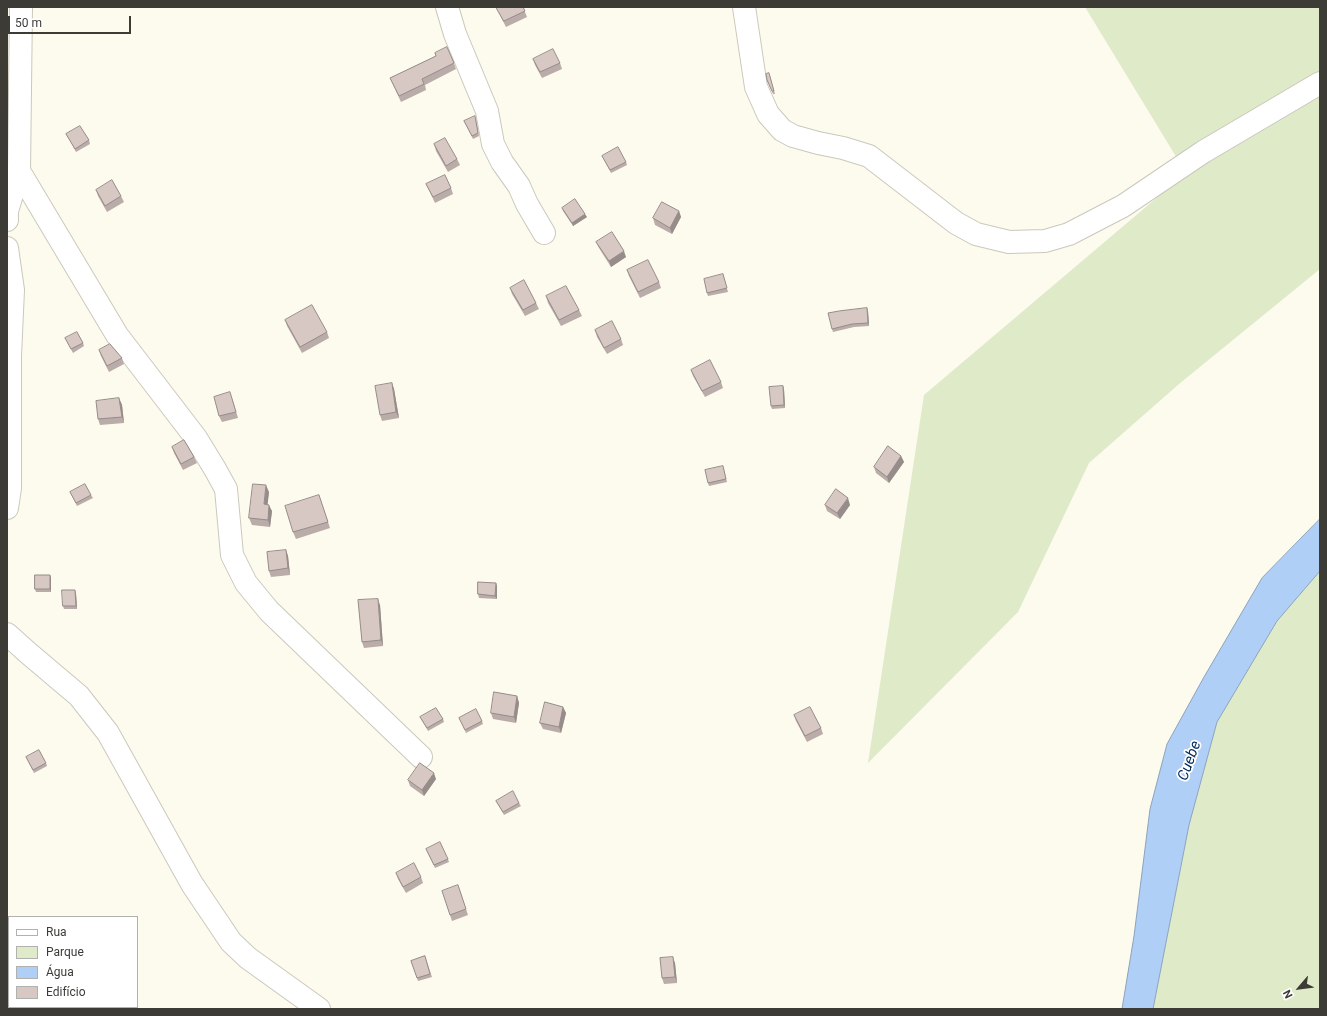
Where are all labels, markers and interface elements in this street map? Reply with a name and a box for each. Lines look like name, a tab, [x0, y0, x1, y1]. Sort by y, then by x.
scale bar	[10, 8, 133, 34]
text: 50 m	[15, 16, 42, 30]
water label: Cuebe	[1175, 739, 1205, 783]
legend	[8, 916, 138, 1008]
text: Rua	[46, 925, 67, 939]
text: Parque	[46, 945, 84, 959]
text: Água	[46, 965, 74, 979]
north arrow	[1279, 968, 1319, 1008]
text: Edifício	[46, 985, 86, 999]
text: N	[1280, 987, 1296, 1000]

